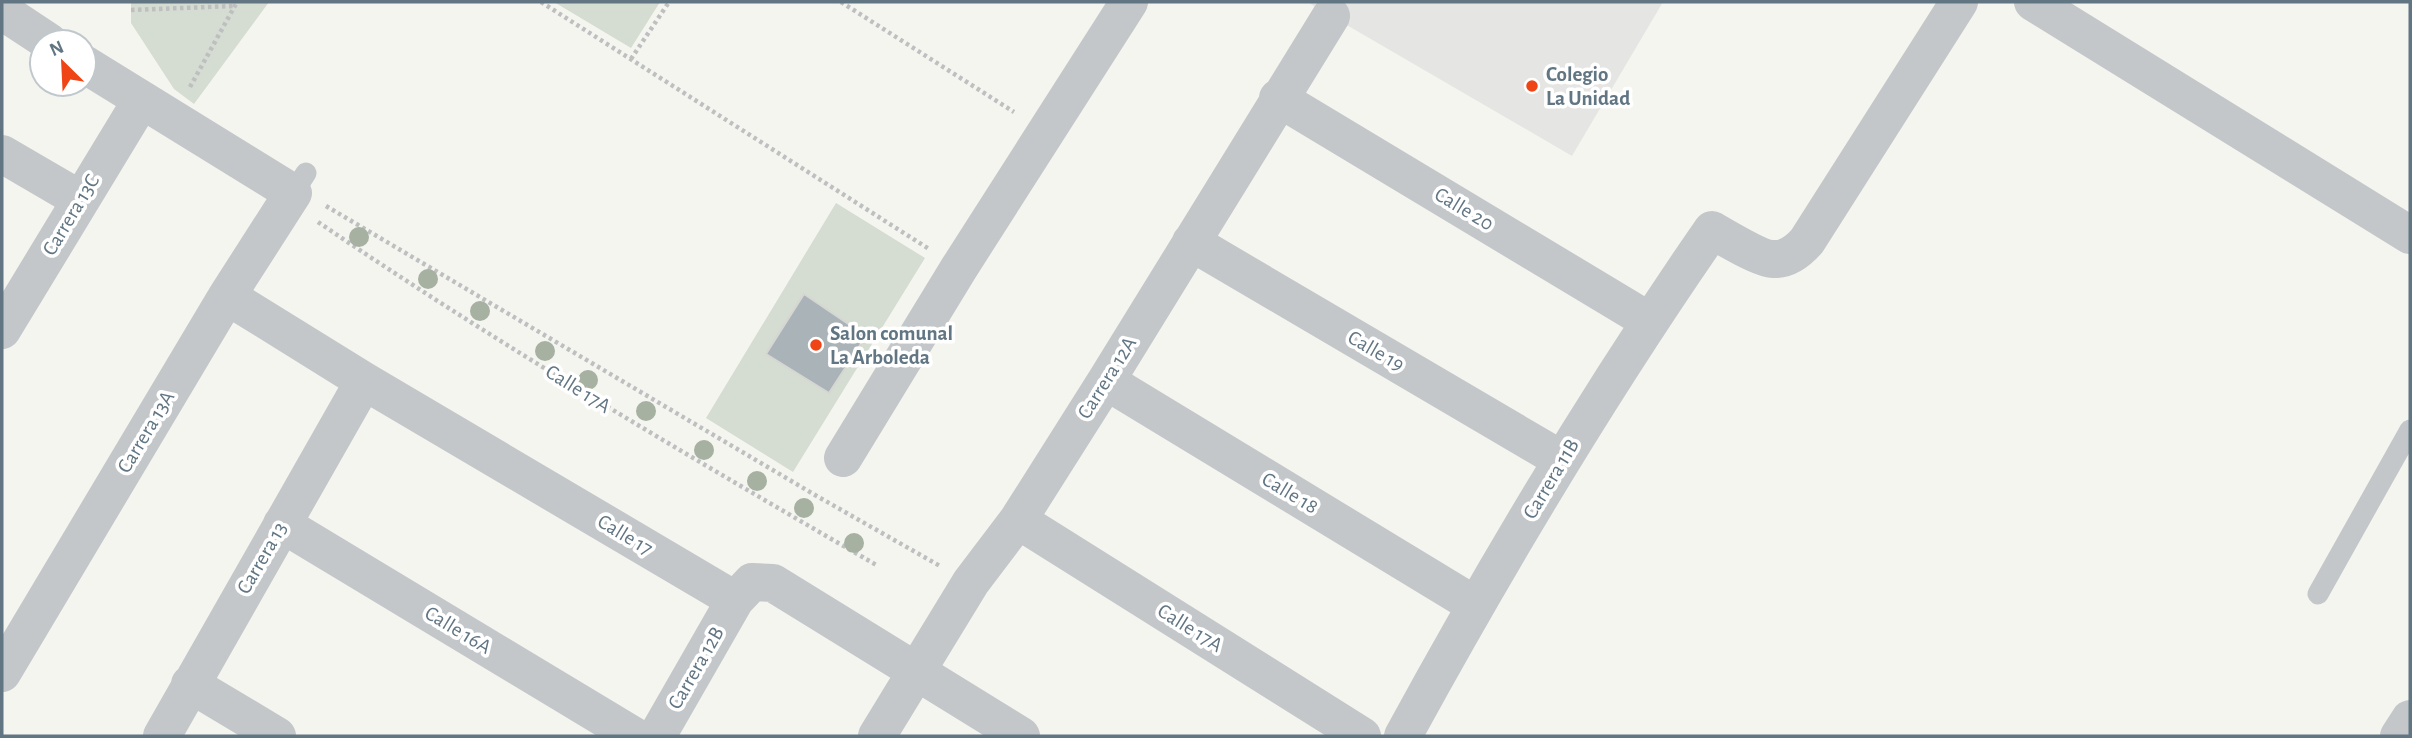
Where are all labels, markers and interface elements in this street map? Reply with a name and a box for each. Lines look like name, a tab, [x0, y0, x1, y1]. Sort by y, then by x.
north arrow	[28, 28, 98, 98]
text: N	[47, 37, 67, 60]
place label: Colegio La Unidad	[1546, 64, 1630, 109]
marker: Colegio La Unidad	[1524, 78, 1540, 94]
street label: Carrera 13C	[39, 171, 103, 259]
street label: Calle 20	[1431, 183, 1497, 235]
place label: Salon comunal La Arboleda	[830, 323, 953, 368]
street label: Calle 19	[1344, 327, 1408, 375]
street label: Carrera 12A	[1074, 333, 1140, 423]
marker: Salon comunal La Arboleda	[808, 337, 824, 353]
street label: Calle 17A	[542, 361, 614, 417]
street label: Carrera 13A	[113, 387, 179, 477]
street label: Carrera 11B	[1519, 435, 1583, 523]
street label: Calle 18	[1258, 468, 1322, 518]
street label: Calle 17	[594, 511, 656, 560]
street label: Carrera 13	[233, 518, 291, 598]
street label: Calle 17A	[1154, 600, 1226, 656]
street label: Calle 16A	[421, 602, 495, 658]
street label: Carrera 12B	[664, 623, 728, 713]

